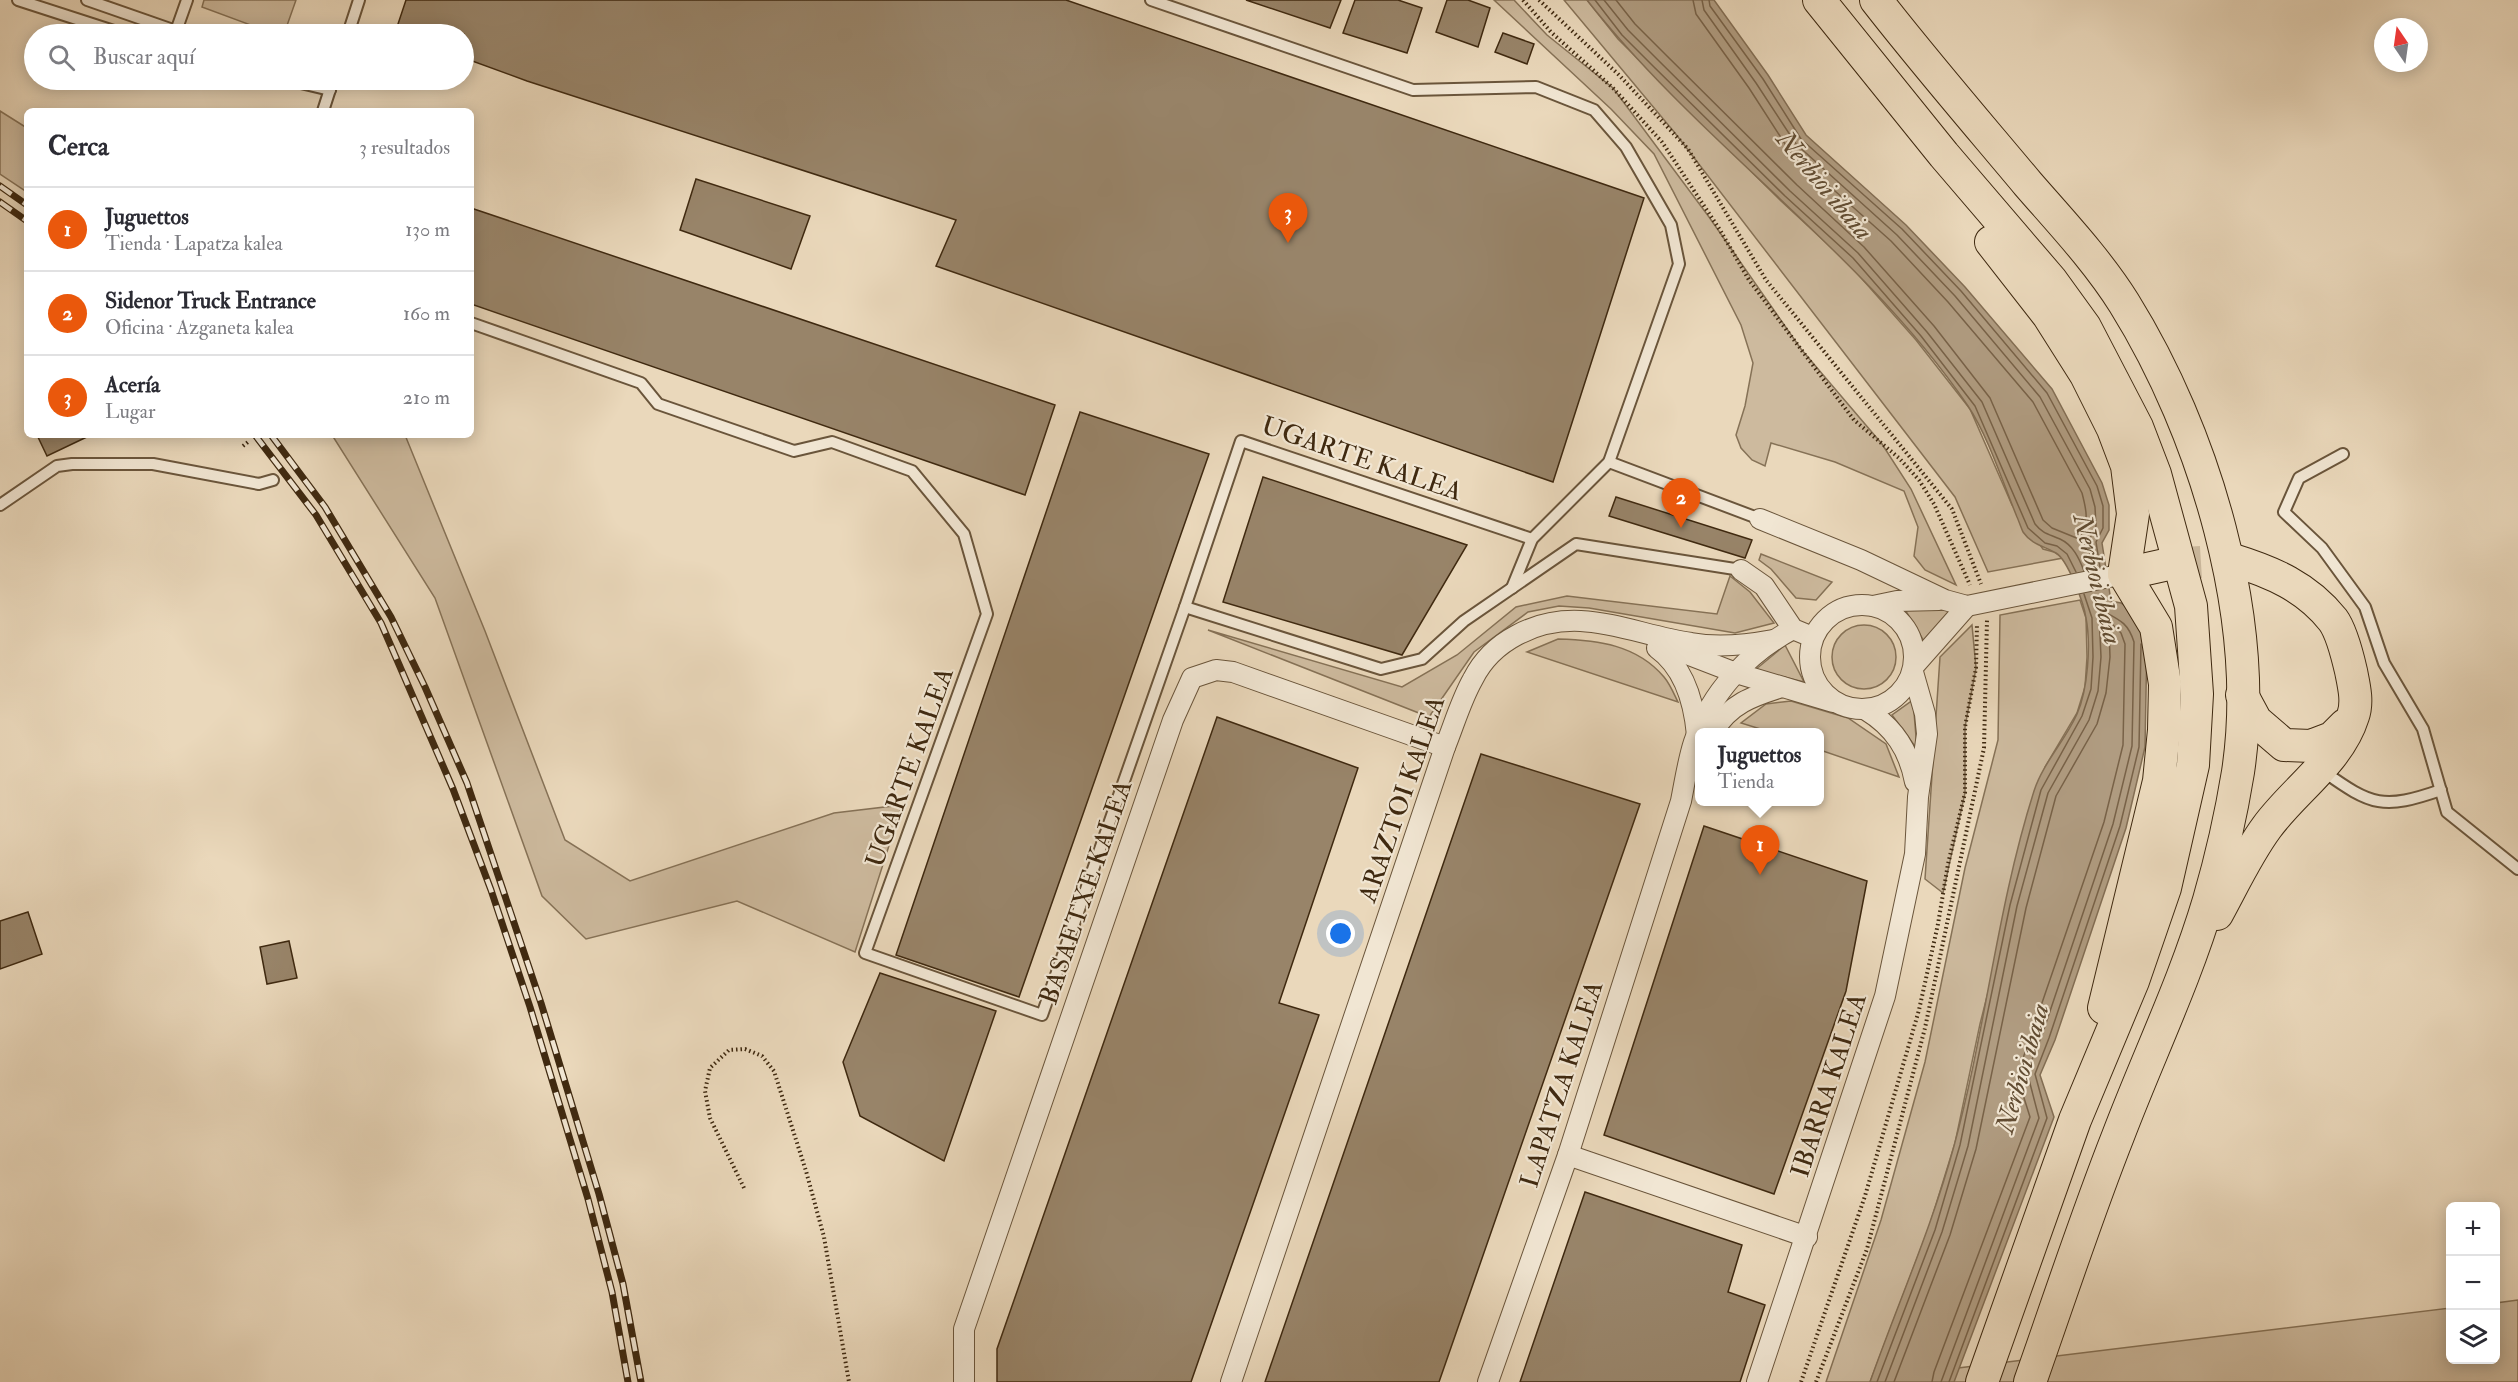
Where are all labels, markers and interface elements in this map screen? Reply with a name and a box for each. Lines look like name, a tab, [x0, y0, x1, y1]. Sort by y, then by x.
north arrow	[2374, 18, 2428, 72]
search box	[24, 24, 474, 90]
icon: search	[45, 41, 78, 74]
text: Buscar aquí	[93, 43, 195, 71]
water label: Nerbioi ibaia	[1768, 122, 1880, 247]
text: Cerca	[48, 131, 109, 163]
text: 3 resultados	[359, 135, 450, 160]
pin: 3	[1268, 194, 1308, 243]
text: Juguettos	[105, 203, 189, 231]
text: 1	[64, 217, 71, 242]
text: 130 m	[405, 217, 450, 242]
text: Tienda · Lapatza kalea	[105, 231, 283, 256]
text: Sidenor Truck Entrance	[105, 287, 316, 315]
text: 2	[62, 301, 73, 326]
text: 160 m	[403, 301, 450, 326]
text: Oficina · Azganeta kalea	[105, 315, 294, 340]
text: Acería	[105, 371, 160, 399]
text: 3	[64, 385, 71, 410]
text: 210 m	[403, 385, 450, 410]
text: Lugar	[105, 399, 155, 424]
street label: UGARTE KALEA	[1257, 410, 1467, 508]
pin: 2	[1662, 478, 1700, 528]
water label: Nerbioi ibaia	[2065, 509, 2130, 648]
street label: UGARTE KALEA	[859, 663, 961, 872]
street label: ARAZTOI KALEA	[1351, 691, 1452, 908]
popup	[1695, 728, 1824, 806]
text: Juguettos	[1718, 741, 1801, 769]
text: Tienda	[1718, 769, 1774, 794]
street label: BASAETXE KALEA	[1032, 775, 1140, 1009]
pin: 1	[1740, 826, 1780, 875]
your location	[1326, 919, 1355, 948]
street label: LAPATZA KALEA	[1513, 976, 1611, 1192]
street label: IBARRA KALEA	[1784, 989, 1874, 1182]
water label: Nerbioi ibaia	[1988, 1000, 2057, 1139]
map controls	[2446, 1202, 2500, 1364]
button: +	[2446, 1202, 2500, 1256]
button: −	[2446, 1256, 2500, 1310]
button: layers	[2446, 1310, 2500, 1364]

